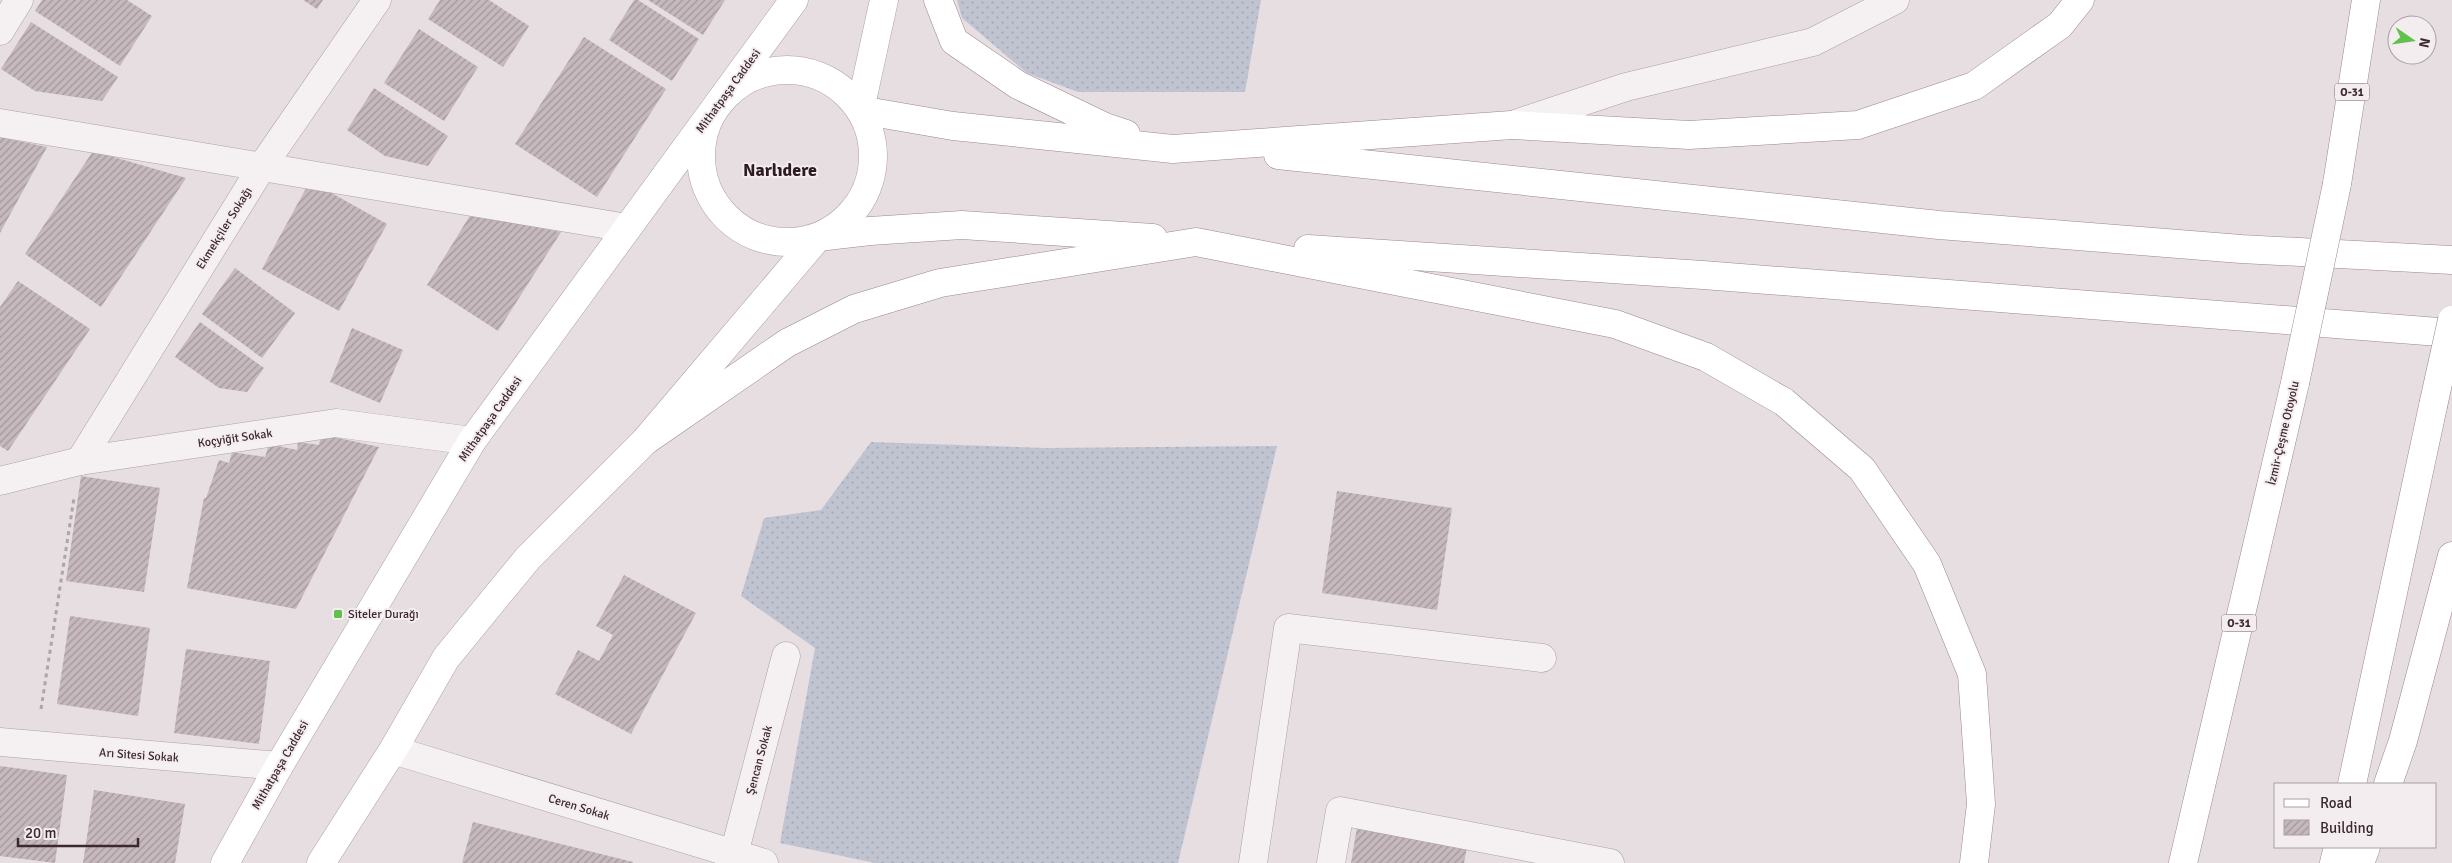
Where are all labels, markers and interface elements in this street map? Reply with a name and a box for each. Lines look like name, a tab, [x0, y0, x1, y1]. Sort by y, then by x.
north arrow	[2387, 15, 2437, 65]
text: N	[2415, 36, 2434, 49]
street label: Mithatpaşa Caddesi	[693, 46, 764, 136]
road number: O-31	[2334, 84, 2370, 100]
district label: Narlıdere	[743, 159, 817, 181]
street label: Ekmekçiler Sokağı	[193, 184, 256, 272]
street label: Mithatpaşa Caddesi	[455, 374, 525, 465]
street label: İzmir-Çeşme Otoyolu	[2264, 379, 2303, 487]
street label: Koçyiğit Sokak	[197, 426, 273, 451]
place label: Siteler Durağı	[348, 607, 419, 622]
marker: Siteler Durağı	[332, 608, 344, 620]
road number: O-31	[2222, 614, 2256, 632]
street label: Mithatpaşa Caddesi	[249, 718, 312, 813]
street label: Şencan Sokak	[743, 724, 776, 796]
street label: Arı Sitesi Sokak	[99, 745, 179, 766]
legend	[2274, 783, 2437, 848]
street label: Ceren Sokak	[546, 791, 611, 824]
text: Road	[2320, 794, 2352, 812]
scale bar	[18, 816, 138, 848]
text: Building	[2320, 819, 2374, 837]
text: 20 m	[25, 824, 56, 842]

